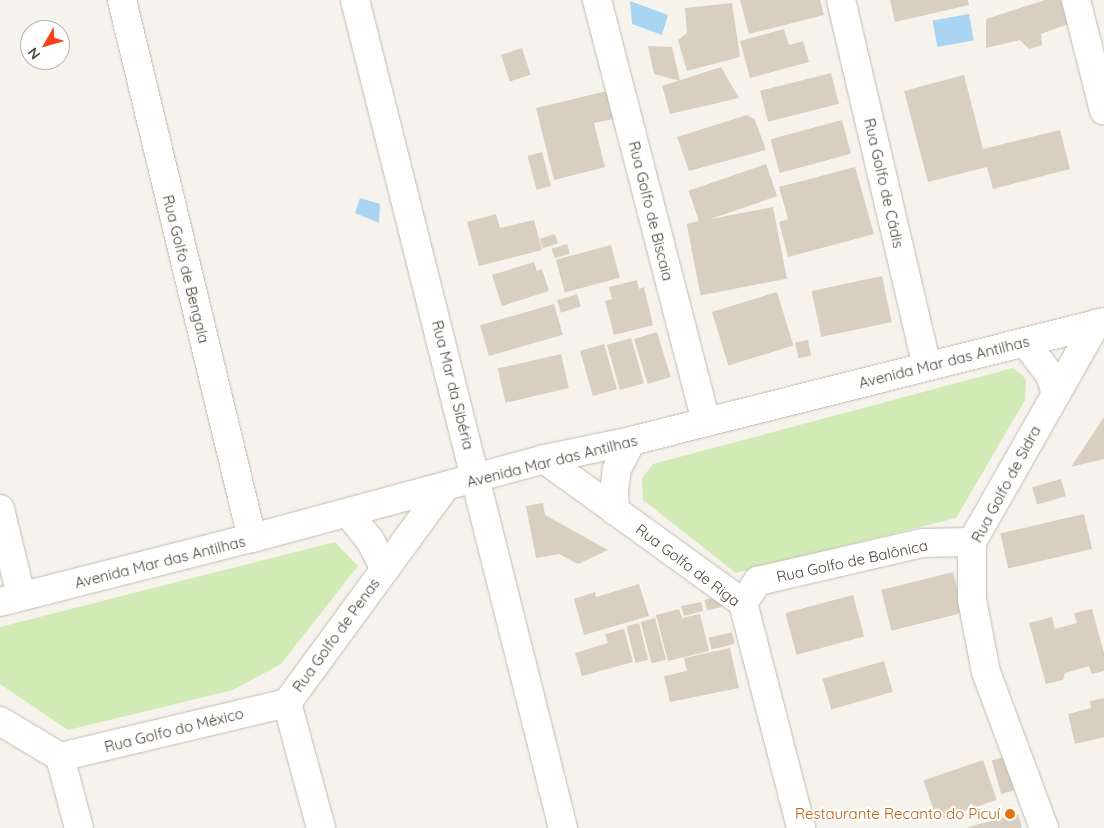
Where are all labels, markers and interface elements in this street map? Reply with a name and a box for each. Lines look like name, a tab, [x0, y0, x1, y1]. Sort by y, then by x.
north arrow	[20, 20, 70, 70]
text: N	[24, 44, 44, 63]
street label: Rua Golfo de Cádis	[860, 116, 908, 250]
street label: Rua Golfo de Biscaia	[625, 139, 677, 283]
street label: Rua Golfo de Bengala	[159, 193, 213, 345]
street label: Rua Mar da Sibéria	[428, 319, 478, 451]
street label: Avenida Mar das Antilhas	[857, 332, 1031, 392]
street label: Rua Golfo de Sidra	[968, 423, 1044, 545]
street label: Avenida Mar das Antilhas	[465, 431, 639, 491]
street label: Rua Golfo de Riga	[632, 520, 744, 610]
street label: Avenida Mar das Antilhas	[73, 532, 247, 592]
street label: Rua Golfo de Balônica	[775, 536, 929, 586]
street label: Rua Golfo de Penas	[289, 575, 383, 695]
street label: Rua Golfo do México	[103, 704, 245, 756]
place label: Restaurante Recanto do Picuí	[795, 805, 1000, 823]
marker: Restaurante Recanto do Picuí	[1004, 808, 1016, 820]

